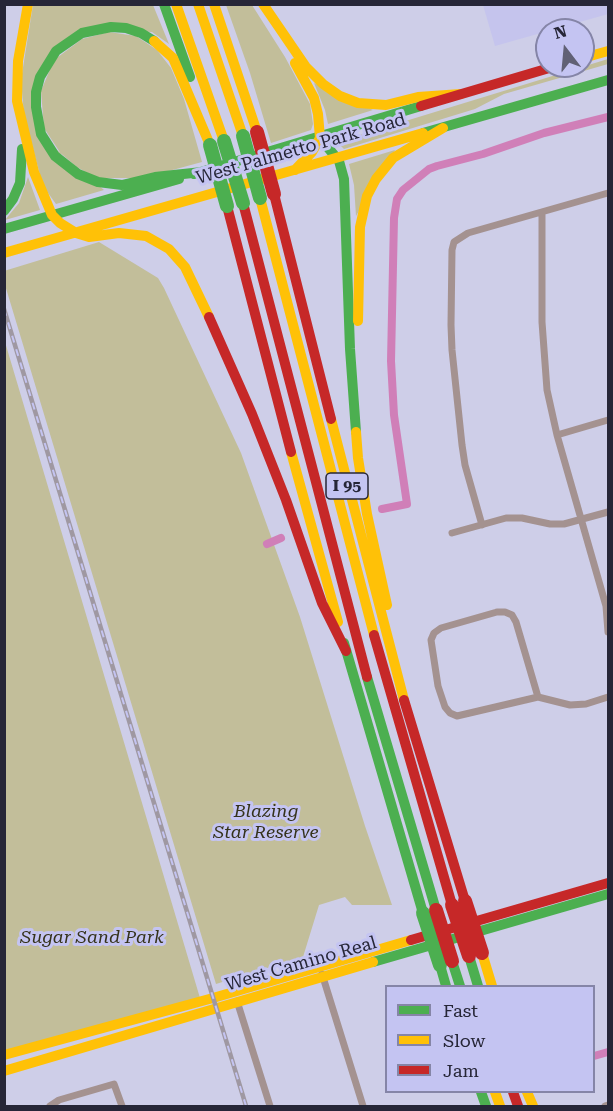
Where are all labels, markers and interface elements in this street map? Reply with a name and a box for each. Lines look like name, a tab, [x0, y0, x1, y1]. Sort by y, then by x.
north arrow	[535, 18, 595, 78]
text: N	[552, 21, 569, 43]
street label: West Palmetto Park Road	[194, 109, 408, 189]
road number: I 95	[326, 473, 368, 499]
park label: Blazing Star Reserve	[213, 801, 319, 844]
park label: Sugar Sand Park	[20, 927, 164, 949]
street label: West Camino Real	[223, 932, 379, 996]
legend	[385, 985, 595, 1093]
text: Fast	[443, 1000, 478, 1021]
text: Slow	[443, 1030, 485, 1051]
text: Jam	[443, 1060, 479, 1081]

